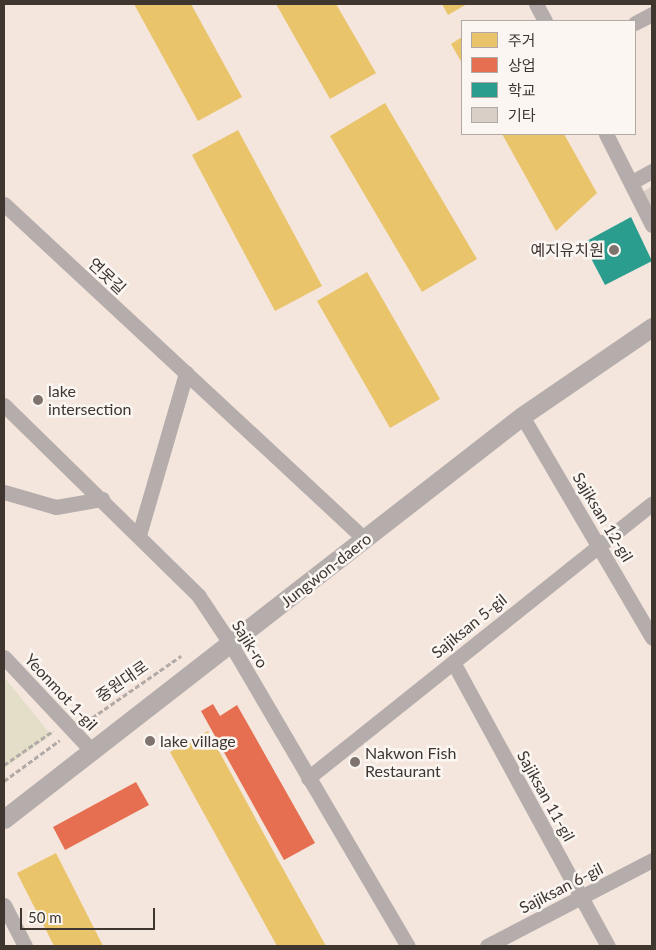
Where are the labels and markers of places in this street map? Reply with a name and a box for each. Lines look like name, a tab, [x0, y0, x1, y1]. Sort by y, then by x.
place label: 예지유치원	[530, 240, 604, 260]
marker: 예지유치원	[608, 244, 620, 256]
place label: lake intersection	[48, 381, 131, 419]
marker: lake intersection	[32, 394, 44, 406]
place label: lake village	[160, 731, 236, 751]
marker: lake village	[144, 735, 156, 747]
place label: Nakwon Fish Restaurant	[365, 743, 456, 781]
marker: Nakwon Fish Restaurant	[349, 756, 361, 768]

